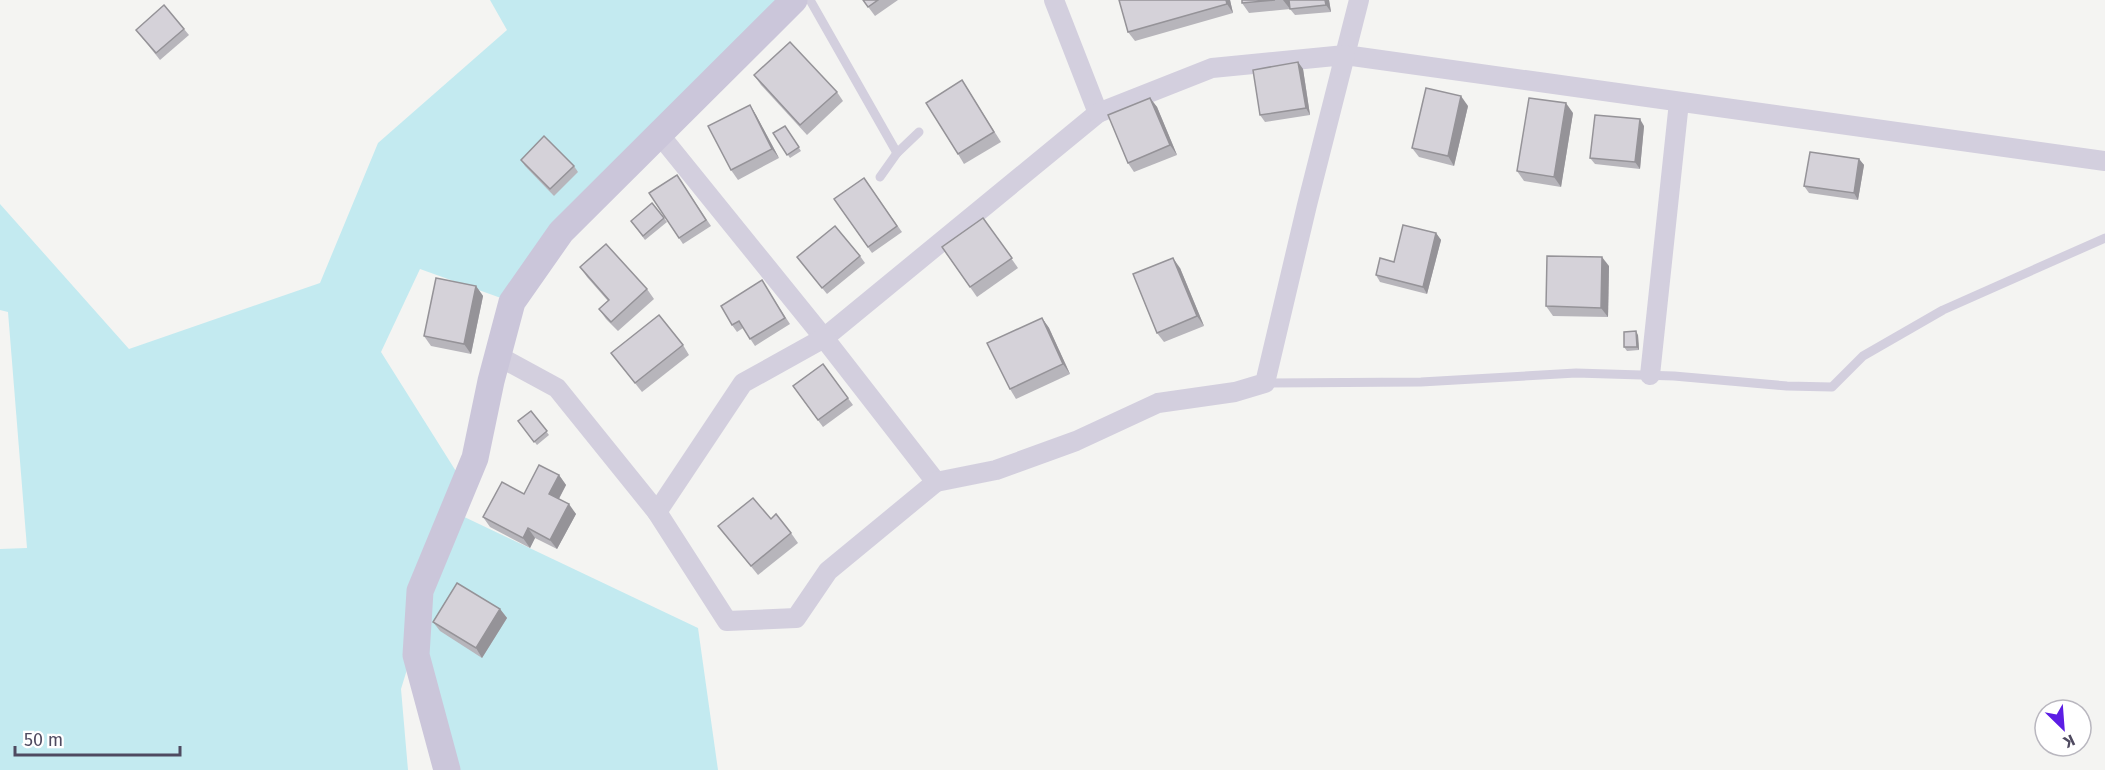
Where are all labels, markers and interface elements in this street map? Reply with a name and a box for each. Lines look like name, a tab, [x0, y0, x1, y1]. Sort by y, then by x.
north arrow	[2033, 698, 2093, 758]
scale bar	[15, 719, 180, 757]
text: 50 m	[24, 729, 63, 751]
text: K	[2060, 730, 2078, 752]

